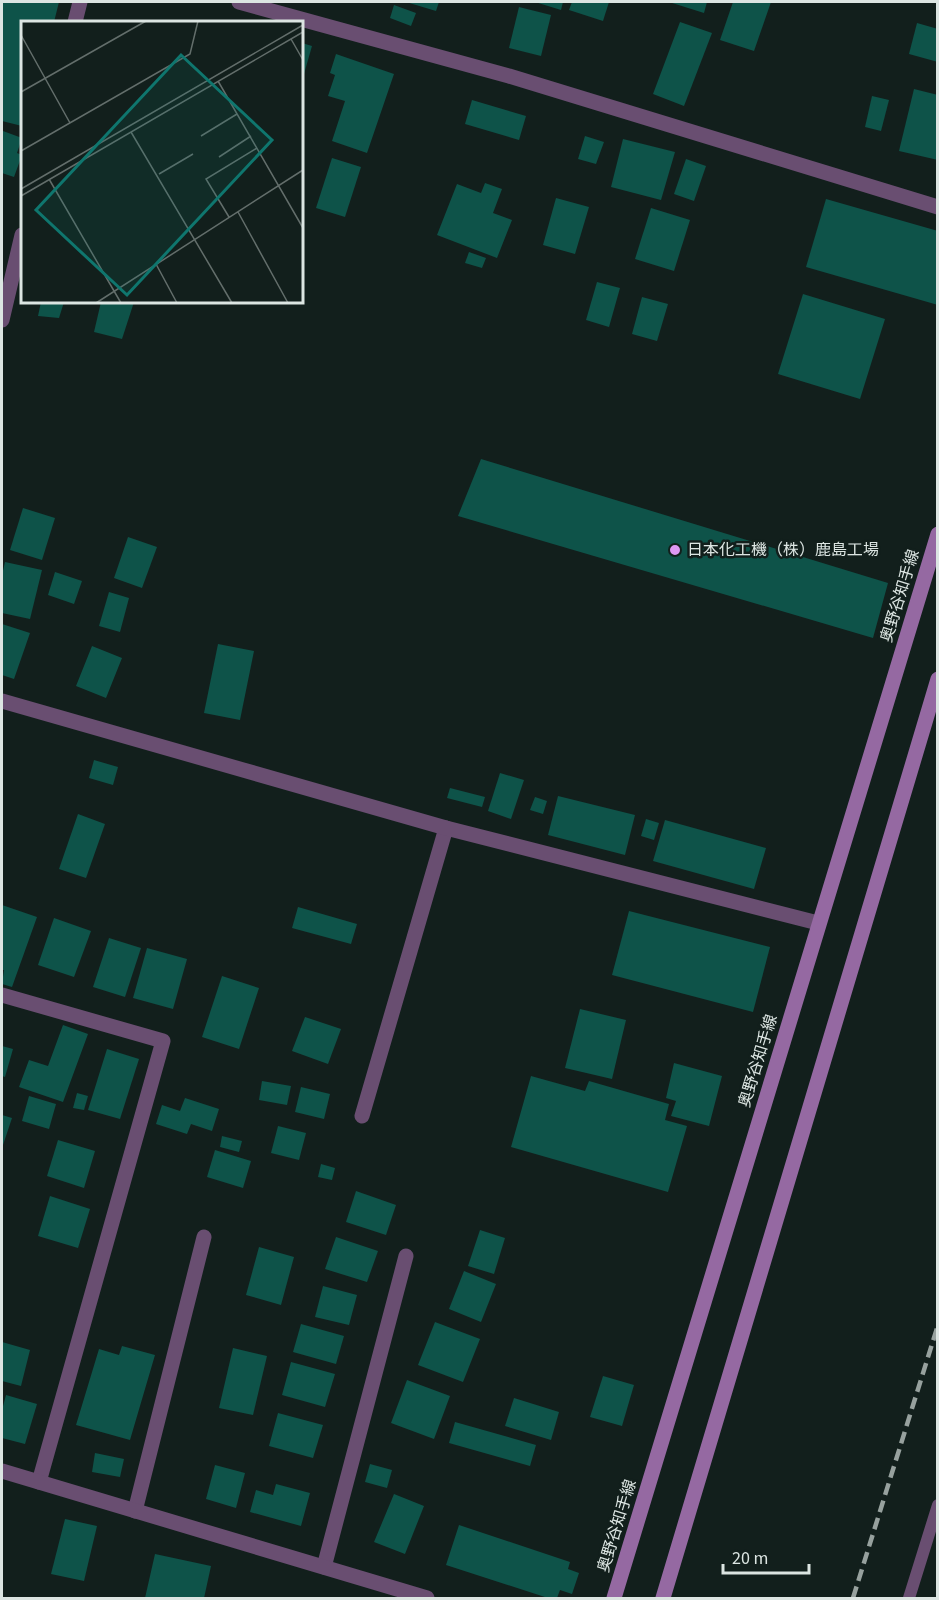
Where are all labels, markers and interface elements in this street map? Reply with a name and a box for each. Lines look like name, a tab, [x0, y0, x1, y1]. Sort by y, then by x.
inset map	[21, 21, 303, 303]
place label: 日本化工機（株）鹿島工場	[687, 539, 879, 561]
marker: 日本化工機（株）鹿島工場	[668, 543, 682, 557]
street label: 奥野谷知手線	[875, 547, 925, 645]
street label: 奥野谷知手線	[733, 1012, 783, 1110]
street label: 奥野谷知手線	[592, 1477, 642, 1575]
scale bar	[723, 1537, 808, 1575]
text: 20 m	[732, 1546, 768, 1571]

